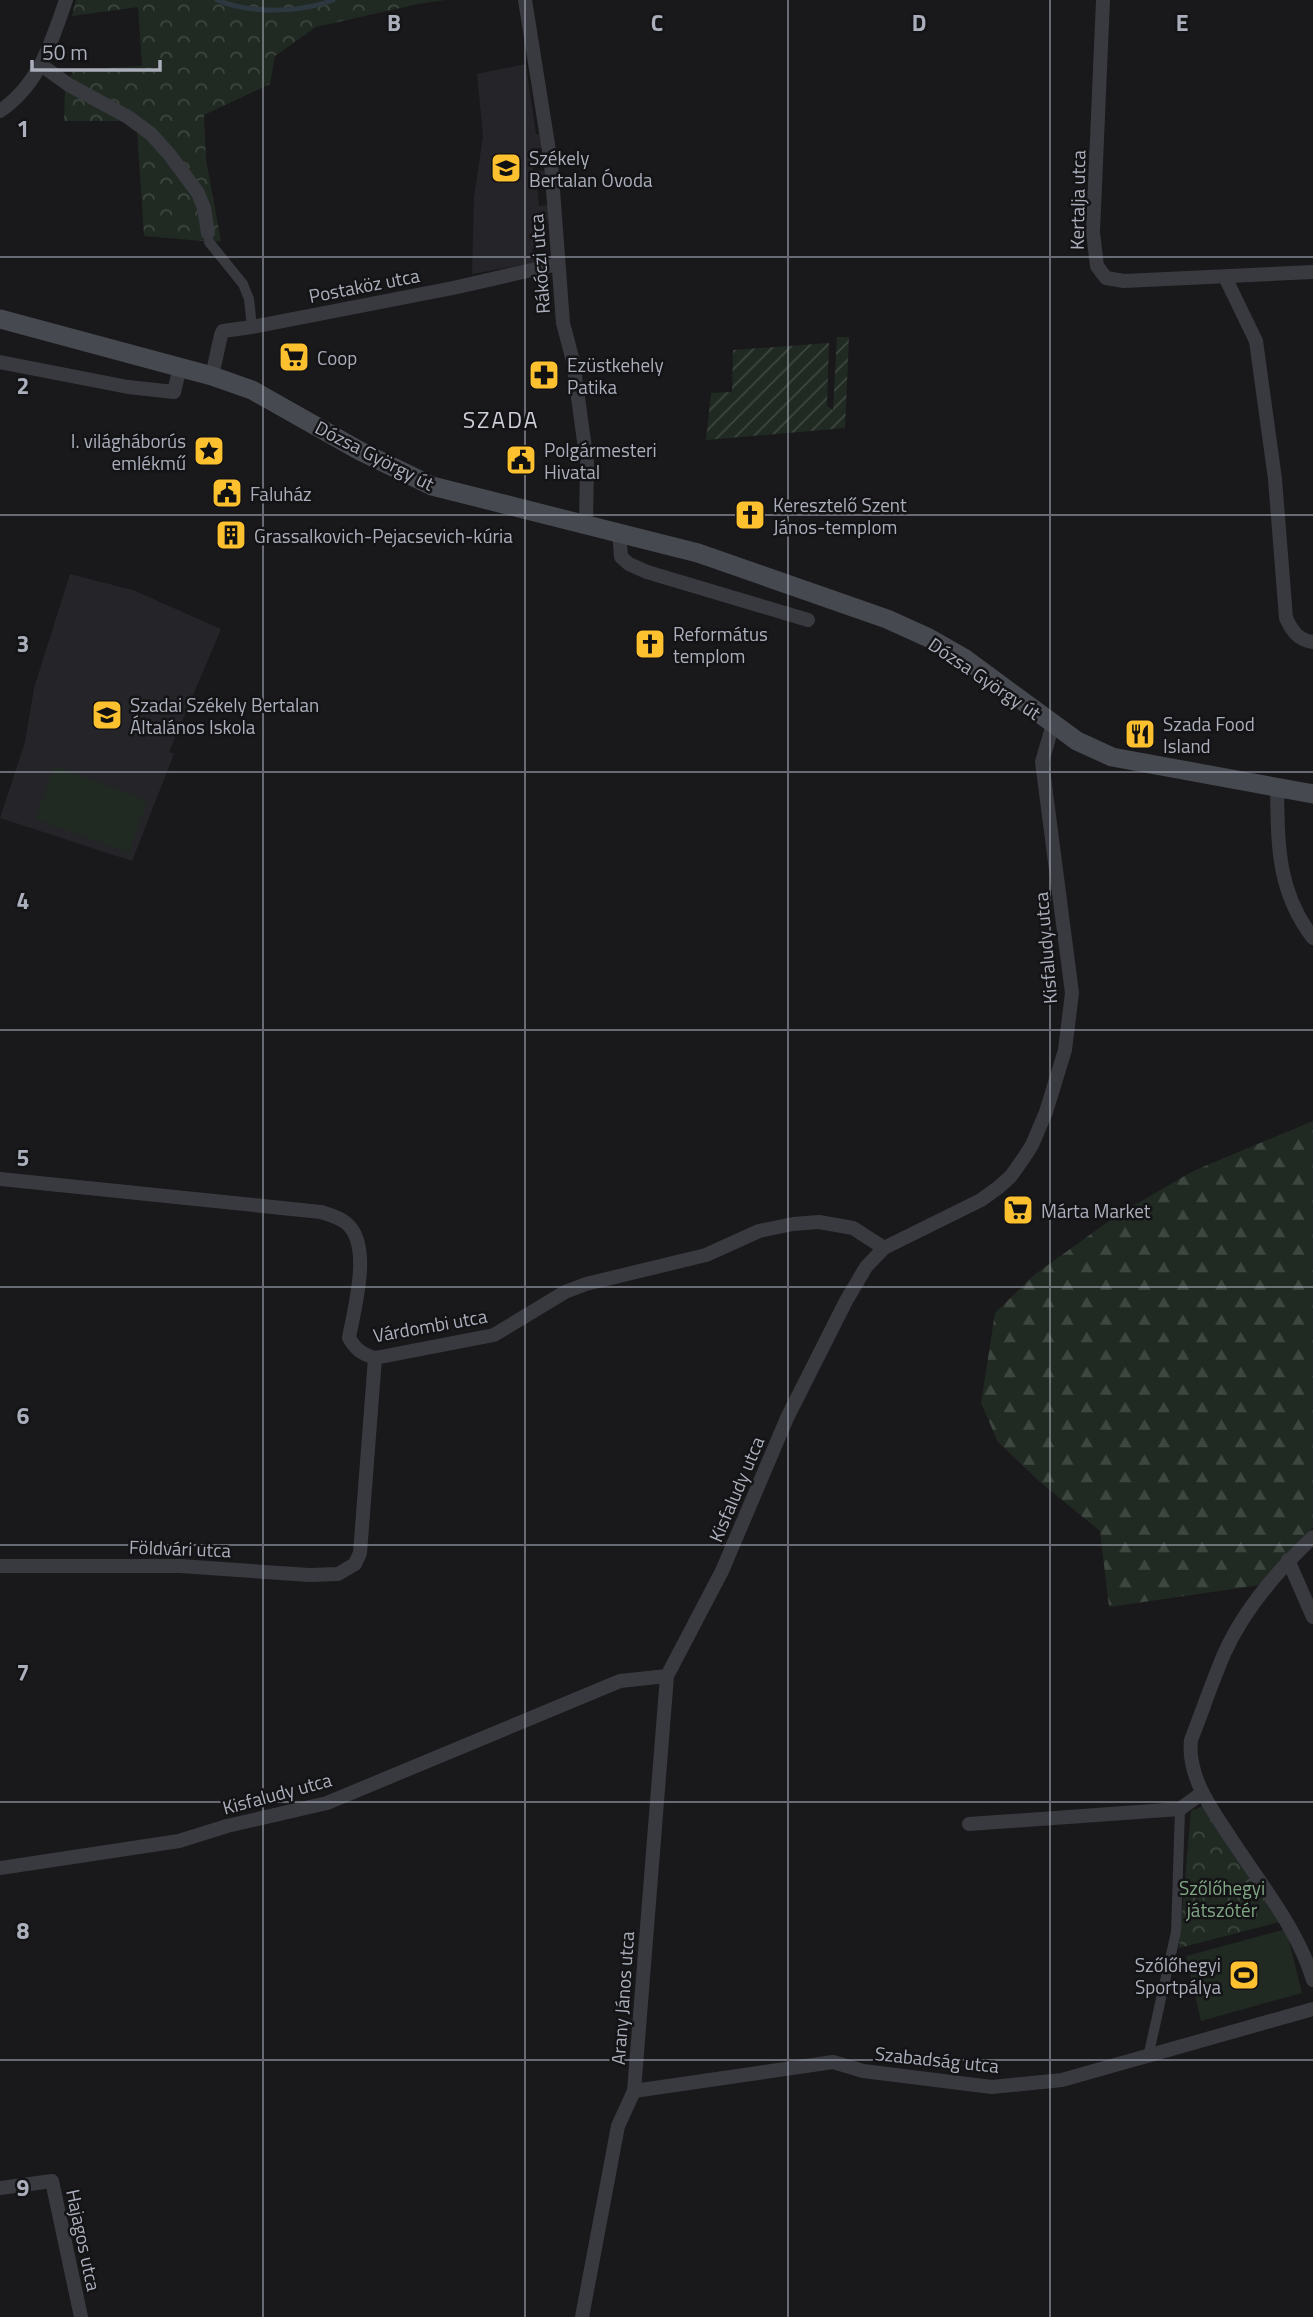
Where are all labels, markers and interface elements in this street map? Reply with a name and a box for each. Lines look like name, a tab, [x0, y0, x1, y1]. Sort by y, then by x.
text: B	[387, 5, 401, 40]
text: C	[651, 5, 663, 40]
text: D	[912, 5, 926, 40]
text: E	[1176, 5, 1188, 40]
scale bar	[32, 28, 159, 72]
text: 50 m	[42, 36, 88, 68]
text: 1	[17, 111, 29, 146]
place label: Székely Bertalan Óvoda	[529, 143, 653, 194]
street label: Kertalja utca	[1062, 149, 1092, 250]
school or university icon: Székely Bertalan Óvoda	[489, 151, 523, 185]
street label: Rákóczi utca	[521, 213, 557, 315]
street label: Postaköz utca	[306, 260, 422, 310]
supermarket icon: Coop	[277, 340, 311, 374]
place label: Coop	[317, 343, 357, 372]
place label: Ezüstkehely Patika	[567, 350, 664, 401]
pharmacy icon: Ezüstkehely Patika	[527, 358, 561, 392]
text: 2	[17, 368, 29, 403]
district label: SZADA	[463, 402, 539, 437]
street label: Dózsa György út	[310, 412, 440, 498]
place label: I. világháborús emlékmű	[71, 426, 186, 477]
place icon: I. világháborús emlékmű	[192, 434, 226, 468]
place label: Polgármesteri Hivatal	[544, 435, 657, 486]
public building icon: Polgármesteri Hivatal	[504, 443, 538, 477]
public building icon: Faluház	[210, 476, 244, 510]
place label: Faluház	[250, 479, 312, 508]
place label: Keresztelő Szent János-templom	[773, 490, 907, 541]
church icon: Keresztelő Szent János-templom	[733, 498, 767, 532]
building icon: Grassalkovich-Pejacsevich-kúria	[214, 518, 248, 552]
place label: Grassalkovich-Pejacsevich-kúria	[254, 521, 513, 550]
place label: Református templom	[673, 619, 768, 670]
text: 3	[17, 626, 29, 661]
church icon: Református templom	[633, 627, 667, 661]
street label: Dózsa György út	[923, 630, 1047, 727]
place label: Szadai Székely Bertalan Általános Iskola	[130, 690, 319, 741]
school or university icon: Szadai Székely Bertalan Általános Iskola	[90, 698, 124, 732]
place label: Szada Food Island	[1163, 709, 1255, 760]
restaurant icon: Szada Food Island	[1123, 717, 1157, 751]
text: 4	[17, 883, 29, 918]
street label: Kisfaludy utca	[1026, 890, 1064, 1005]
text: 5	[17, 1140, 29, 1175]
supermarket icon: Márta Market	[1001, 1193, 1035, 1227]
place label: Márta Market	[1041, 1196, 1151, 1225]
street label: Várdombi utca	[371, 1301, 490, 1349]
text: 6	[17, 1398, 30, 1433]
street label: Kisfaludy utca	[701, 1431, 771, 1546]
street label: Földvári utca	[128, 1532, 232, 1564]
text: 7	[17, 1655, 29, 1690]
street label: Kisfaludy utca	[219, 1764, 335, 1822]
park label: Szőlőhegyi játszótér	[1179, 1873, 1265, 1924]
text: 8	[17, 1913, 30, 1948]
street label: Arany János utca	[603, 1930, 641, 2066]
place label: Szőlőhegyi Sportpálya	[1135, 1950, 1221, 2001]
sports icon: Szőlőhegyi Sportpálya	[1227, 1958, 1261, 1992]
street label: Szabadság utca	[873, 2038, 1001, 2080]
text: 9	[17, 2170, 30, 2205]
street label: Hajagos utca	[59, 2186, 109, 2294]

